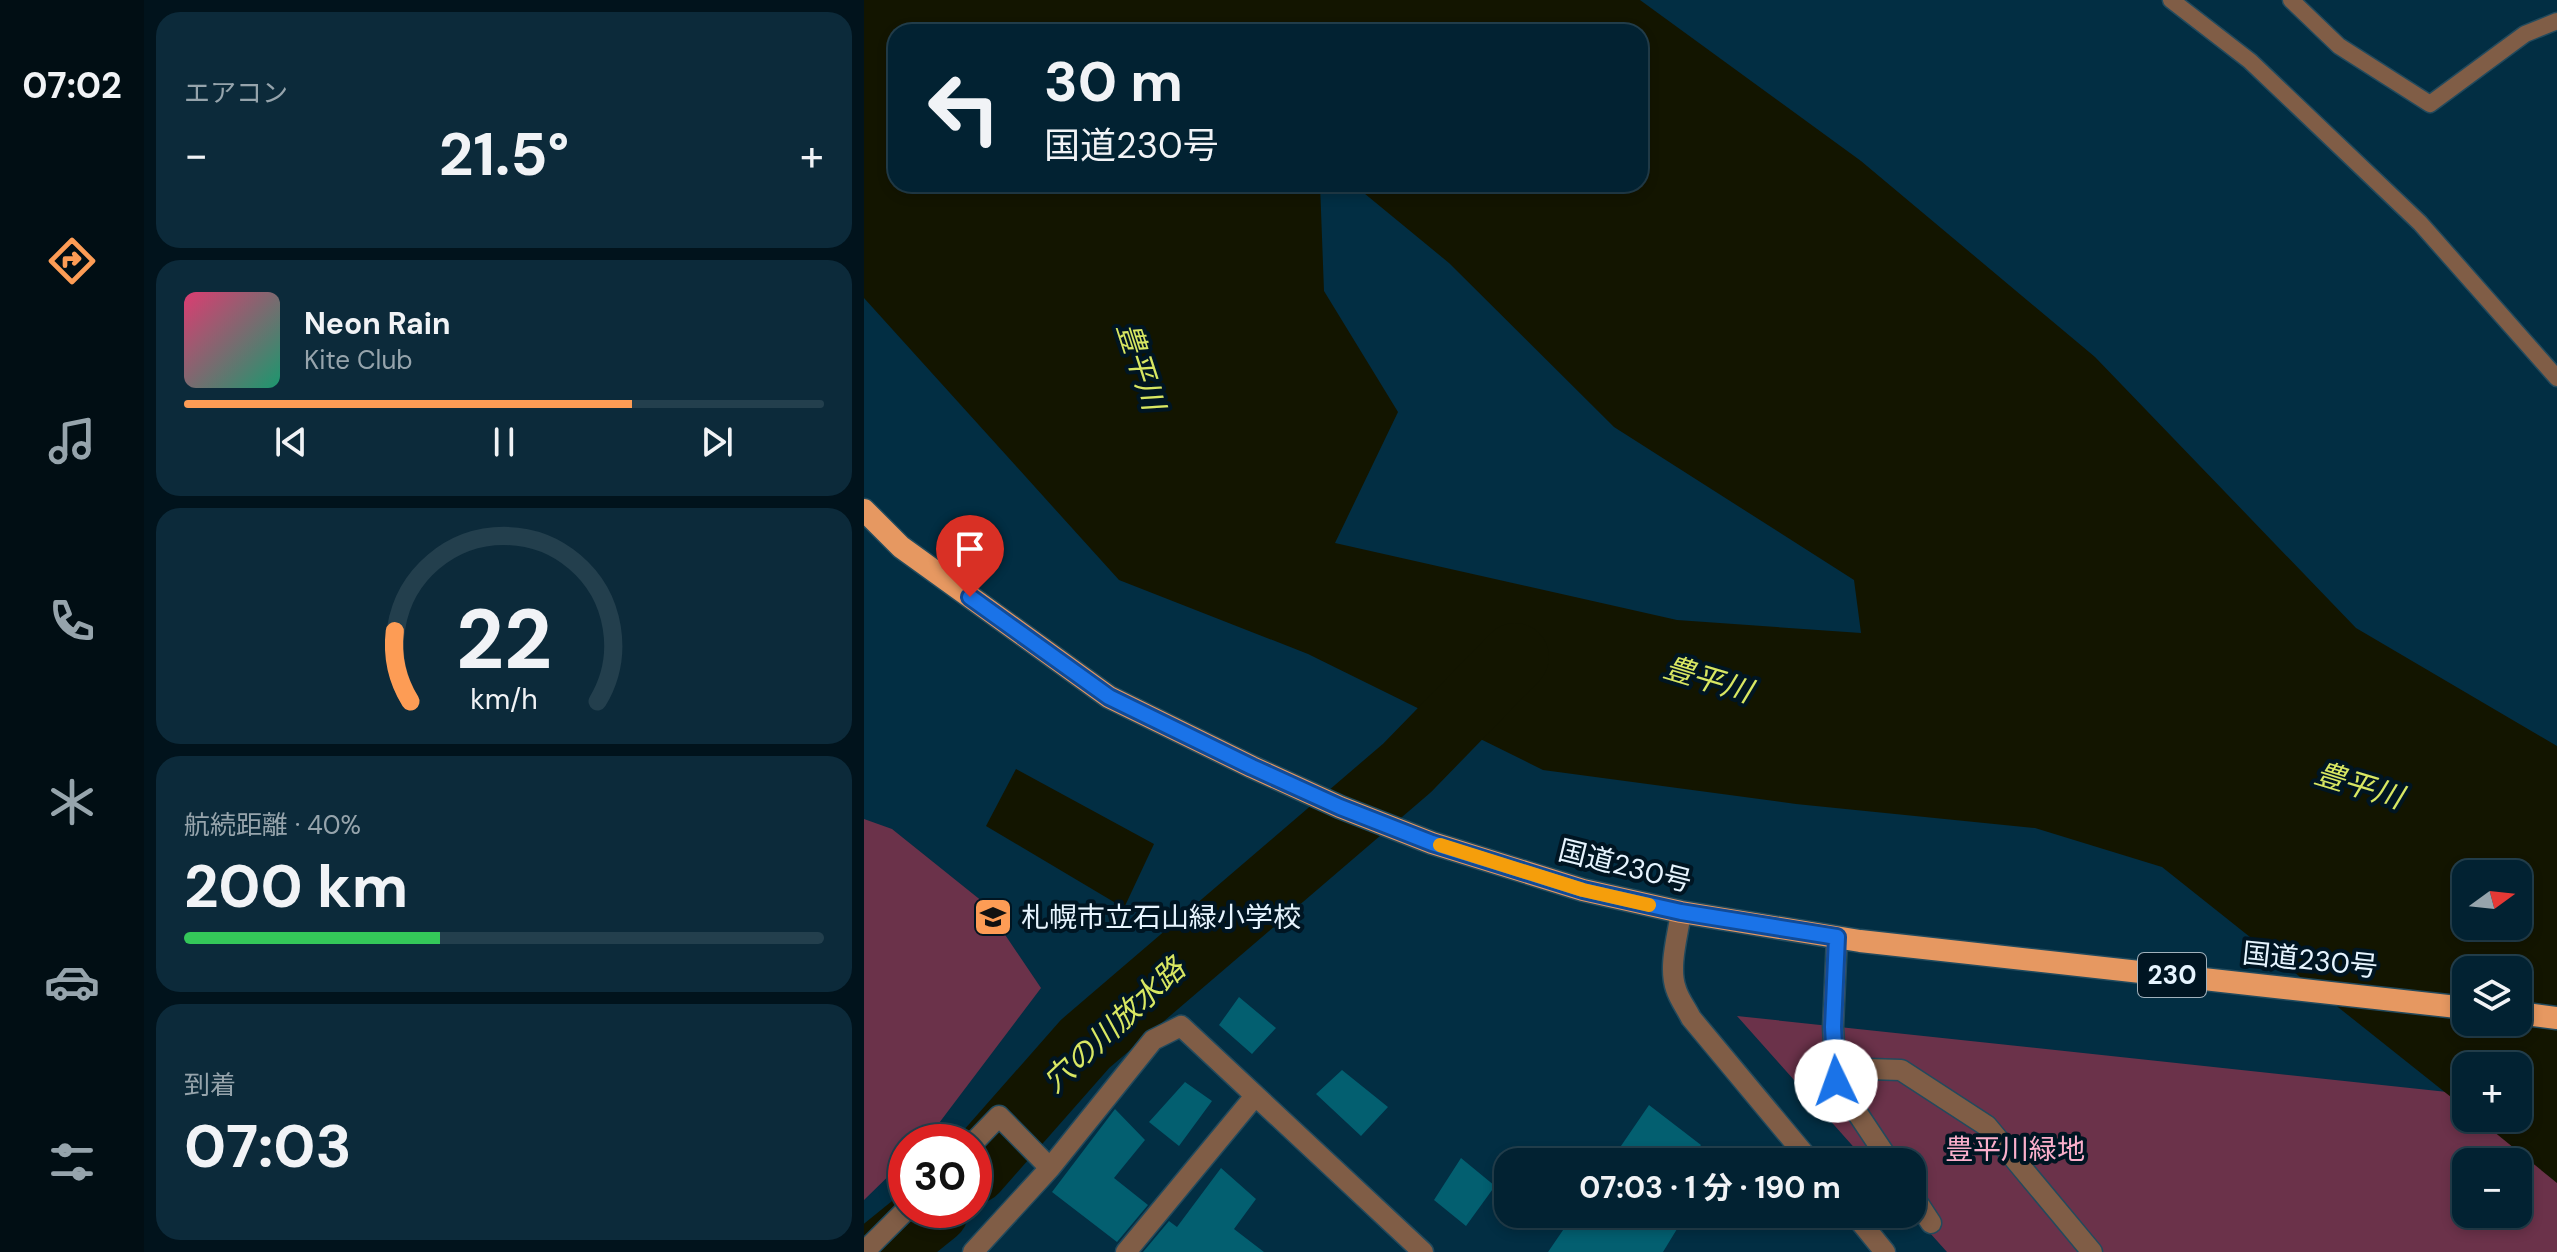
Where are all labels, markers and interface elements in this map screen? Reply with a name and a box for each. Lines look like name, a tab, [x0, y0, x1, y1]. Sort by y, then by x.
text: 30 m	[1044, 45, 1183, 118]
icon: left	[912, 56, 1016, 160]
text: 07:02	[22, 62, 122, 109]
text: エアコン	[184, 76, 288, 110]
text: 21.5°	[439, 115, 569, 194]
text: 国道230号	[1044, 122, 1219, 169]
text: −	[184, 126, 208, 184]
text: +	[800, 126, 824, 184]
icon: directions	[44, 233, 100, 289]
text: Neon Rain	[304, 304, 450, 343]
water label: 豊平川	[1109, 317, 1174, 418]
text: Kite Club	[304, 343, 413, 377]
icon: music	[44, 413, 100, 469]
icon: previous	[269, 420, 313, 464]
icon: pause	[482, 420, 526, 464]
icon: next	[695, 420, 739, 464]
pin	[936, 515, 1004, 597]
icon: arrive	[948, 527, 992, 571]
text: 22	[456, 585, 552, 694]
icon: phone	[44, 593, 100, 649]
water label: 豊平川	[1659, 647, 1760, 712]
text: km/h	[470, 681, 538, 718]
water label: 豊平川	[2310, 753, 2411, 818]
icon: climate	[44, 774, 100, 830]
text: 航続距離 · 40%	[184, 808, 361, 842]
street label: 国道230号	[1555, 832, 1695, 900]
text: 200 km	[184, 847, 408, 926]
north arrow	[2452, 860, 2532, 940]
map controls	[2452, 860, 2532, 1228]
school or university icon: 札幌市立石山緑小学校	[972, 896, 1014, 938]
place label: 札幌市立石山緑小学校	[1021, 899, 1301, 936]
street label: 国道230号	[2241, 935, 2379, 985]
water label: 穴の川放水路	[1035, 947, 1195, 1101]
road number: 230	[2138, 953, 2206, 997]
icon: car	[44, 954, 100, 1010]
button: layers	[2452, 956, 2532, 1036]
position arrow	[1794, 1039, 1878, 1123]
button: +	[2452, 1052, 2532, 1132]
text: 到着	[184, 1068, 236, 1102]
text: 07:03	[184, 1107, 352, 1186]
speed limit sign: 30	[888, 1124, 992, 1228]
park label: 豊平川緑地	[1945, 1131, 2085, 1168]
icon: filters	[44, 1134, 100, 1190]
button: −	[2452, 1148, 2532, 1228]
text: 07:03 · 1 分 · 190 m	[1579, 1168, 1841, 1207]

